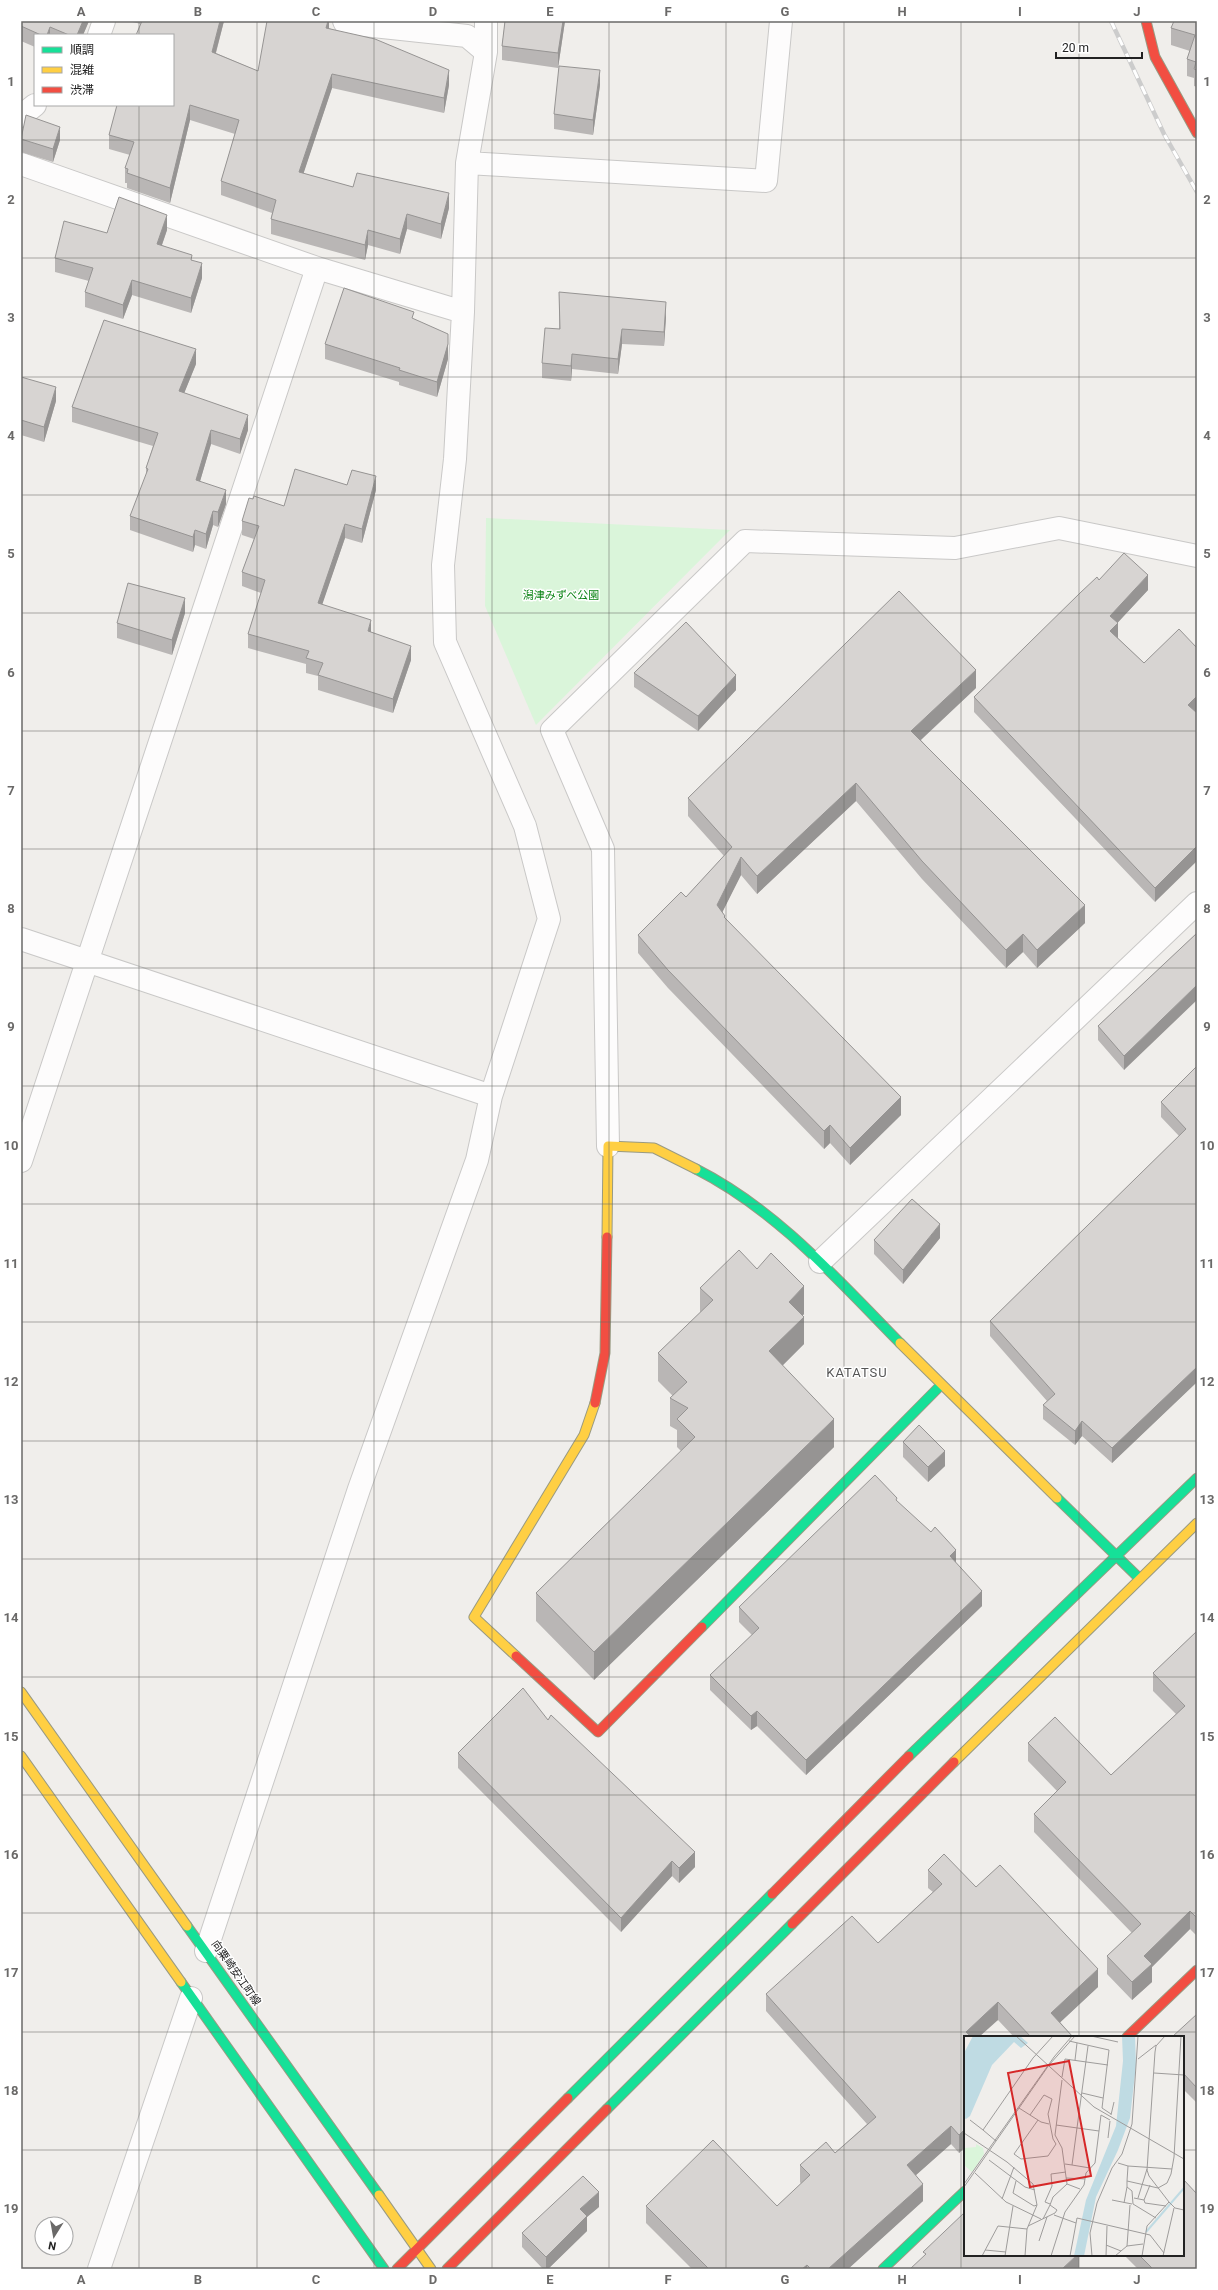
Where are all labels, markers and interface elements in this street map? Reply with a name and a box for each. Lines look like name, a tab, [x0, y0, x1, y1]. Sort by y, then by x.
text: A	[77, 4, 86, 19]
text: B	[194, 4, 202, 19]
text: C	[312, 4, 321, 19]
text: D	[429, 4, 437, 19]
text: E	[546, 4, 554, 19]
text: F	[664, 4, 672, 19]
text: G	[781, 4, 790, 19]
text: H	[897, 4, 907, 19]
text: I	[1018, 4, 1022, 19]
text: J	[1133, 4, 1141, 19]
legend	[34, 34, 174, 106]
scale bar	[1056, 34, 1142, 60]
text: 20 m	[1062, 41, 1089, 55]
text: 順調	[70, 43, 94, 57]
text: 混雑	[70, 63, 94, 77]
text: 1	[7, 74, 15, 89]
text: 1	[1203, 74, 1211, 89]
text: 渋滞	[70, 83, 94, 97]
text: 2	[7, 192, 15, 207]
text: 2	[1203, 192, 1211, 207]
text: 3	[7, 310, 15, 325]
text: 3	[1203, 310, 1211, 325]
text: 4	[7, 428, 15, 443]
text: 4	[1203, 428, 1211, 443]
text: 5	[7, 546, 15, 561]
text: 5	[1203, 546, 1211, 561]
park label: 潟津みずべ公園	[523, 589, 599, 602]
text: 6	[7, 665, 15, 680]
text: 6	[1203, 665, 1211, 680]
text: 7	[7, 783, 15, 798]
text: 7	[1203, 783, 1211, 798]
text: 8	[7, 901, 15, 916]
text: 8	[1203, 901, 1211, 916]
text: 9	[7, 1019, 15, 1034]
text: 9	[1203, 1019, 1211, 1034]
text: 10	[4, 1138, 18, 1153]
text: 10	[1200, 1138, 1214, 1153]
text: 11	[4, 1256, 18, 1271]
text: 11	[1200, 1256, 1214, 1271]
district label: KATATSU	[826, 1365, 888, 1380]
text: 12	[4, 1374, 18, 1389]
text: 12	[1200, 1374, 1214, 1389]
text: 13	[4, 1492, 18, 1507]
text: 13	[1200, 1492, 1214, 1507]
text: 14	[4, 1610, 19, 1625]
text: 14	[1200, 1610, 1215, 1625]
text: 15	[4, 1729, 18, 1744]
text: 15	[1200, 1729, 1214, 1744]
text: 16	[4, 1847, 19, 1862]
text: 16	[1200, 1847, 1215, 1862]
street label: 向粟崎安江町線	[209, 1938, 263, 2008]
text: 17	[4, 1965, 18, 1980]
text: 17	[1200, 1965, 1214, 1980]
inset map	[964, 2036, 1184, 2256]
text: 18	[4, 2083, 18, 2098]
text: 18	[1200, 2083, 1214, 2098]
text: 19	[4, 2201, 18, 2216]
text: 19	[1200, 2201, 1214, 2216]
north arrow	[34, 2216, 74, 2256]
text: N	[47, 2238, 57, 2252]
text: A	[77, 2272, 86, 2287]
text: B	[194, 2272, 202, 2287]
text: C	[312, 2272, 321, 2287]
text: D	[429, 2272, 437, 2287]
text: E	[546, 2272, 554, 2287]
text: F	[664, 2272, 672, 2287]
text: G	[781, 2272, 790, 2287]
text: H	[897, 2272, 907, 2287]
text: I	[1018, 2272, 1022, 2287]
text: J	[1133, 2272, 1141, 2287]

